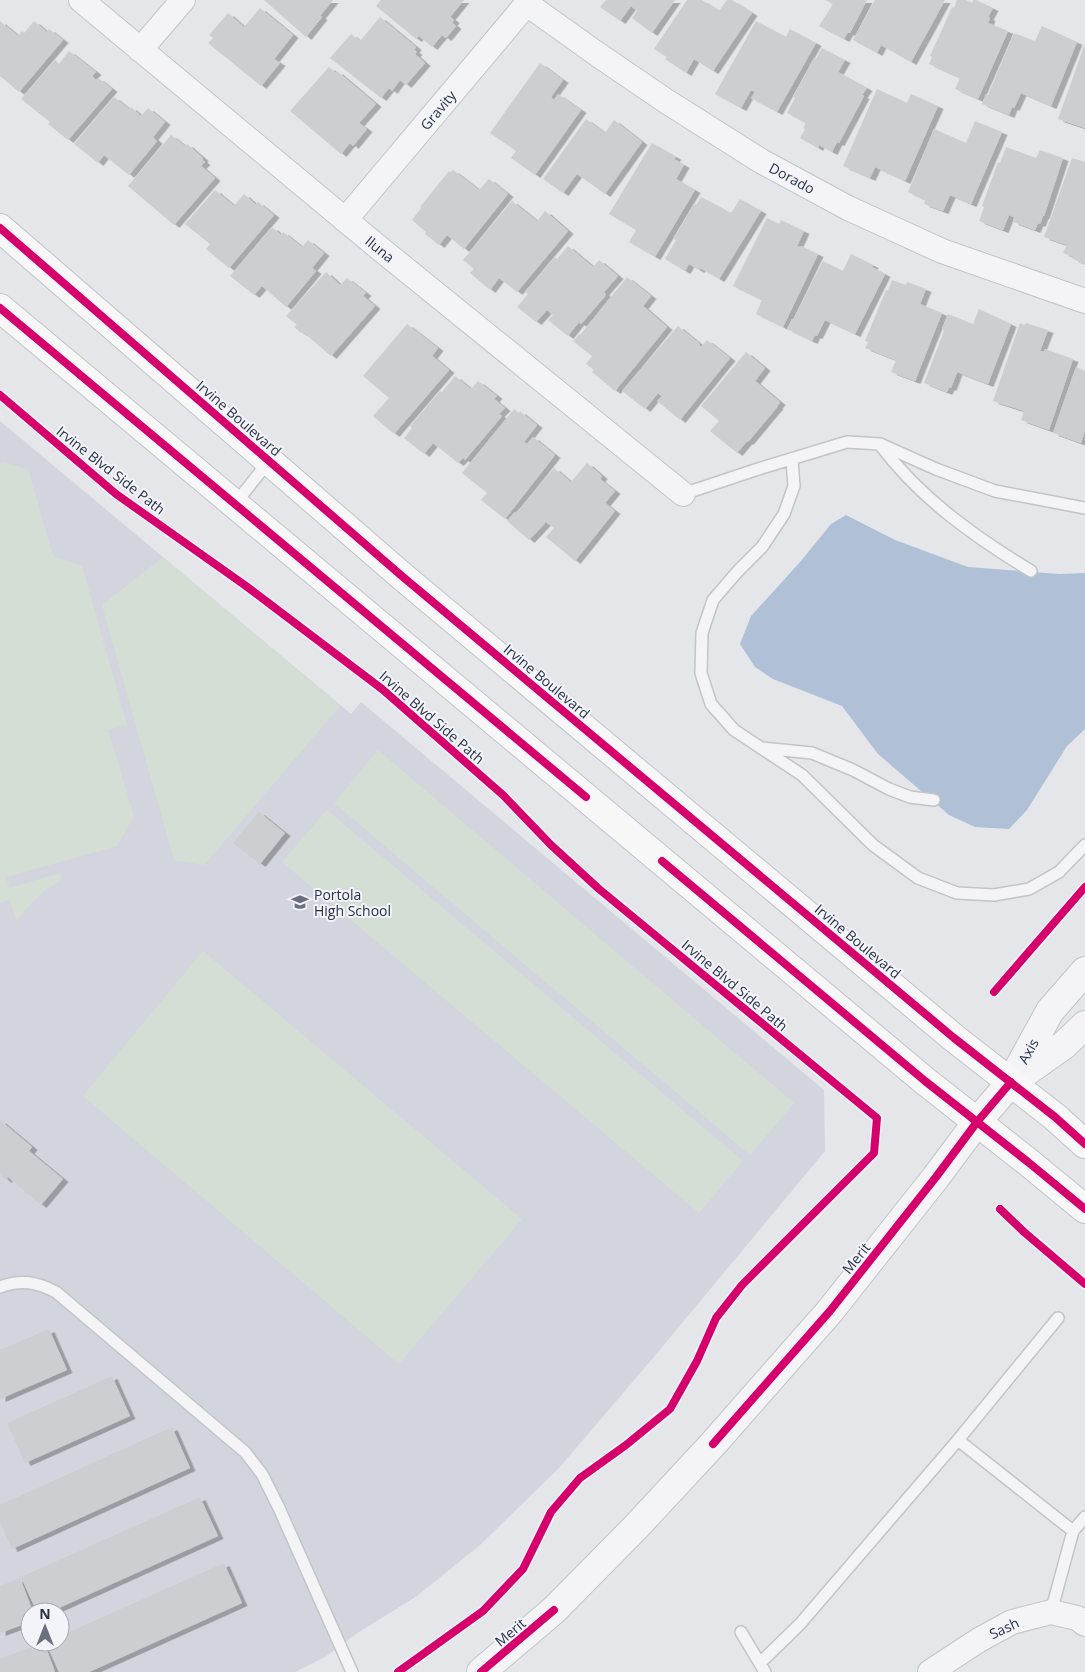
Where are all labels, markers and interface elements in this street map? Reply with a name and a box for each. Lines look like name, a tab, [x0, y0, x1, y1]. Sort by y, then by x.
street label: Gravity	[416, 85, 461, 134]
street label: Dorado	[766, 158, 818, 198]
street label: Iluna	[361, 231, 399, 267]
street label: Irvine Boulevard	[192, 376, 286, 460]
street label: Irvine Blvd Side Path	[53, 422, 169, 518]
street label: Irvine Boulevard	[500, 639, 594, 723]
street label: Irvine Blvd Side Path	[376, 666, 488, 768]
place label: Portola High School	[314, 885, 391, 920]
school or university icon: Portola High School	[290, 892, 310, 912]
street label: Irvine Boulevard	[811, 899, 905, 983]
street label: Irvine Blvd Side Path	[678, 935, 792, 1035]
street label: Axis	[1013, 1035, 1043, 1067]
street label: Merit	[838, 1239, 874, 1277]
north arrow	[20, 1602, 70, 1652]
text: N	[39, 1604, 51, 1623]
street label: Sash	[986, 1613, 1022, 1643]
street label: Merit	[491, 1614, 529, 1650]

